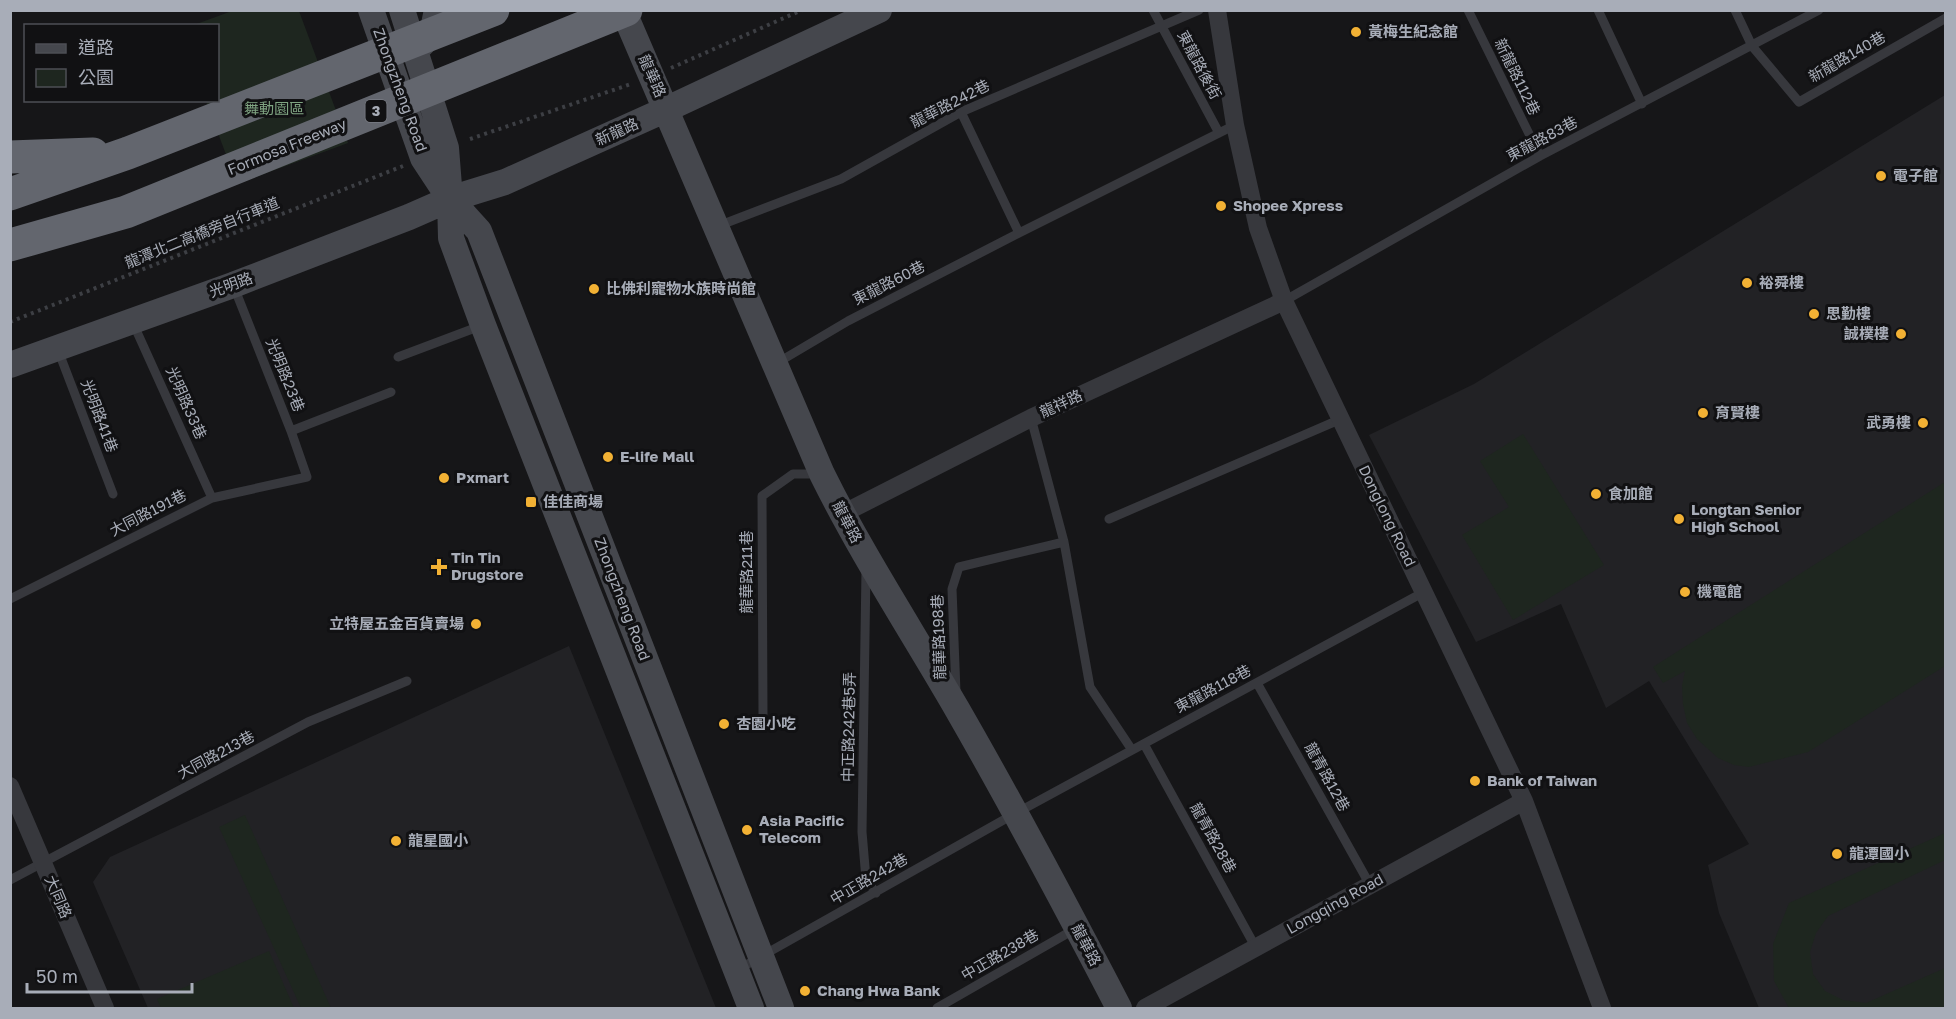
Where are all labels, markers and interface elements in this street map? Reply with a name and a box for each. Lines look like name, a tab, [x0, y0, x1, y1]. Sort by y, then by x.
place label: 黃梅生紀念館	[1368, 22, 1458, 40]
legend	[24, 24, 219, 102]
street label: Zhongzheng Road	[370, 25, 432, 154]
marker: 黃梅生紀念館	[1349, 25, 1363, 39]
street label: 東龍路後街	[1174, 27, 1225, 102]
street label: 新龍路140巷	[1805, 27, 1888, 85]
street label: 新龍路112巷	[1492, 35, 1544, 118]
text: 道路	[78, 36, 114, 58]
street label: 龍華路	[636, 51, 670, 100]
text: 公園	[78, 66, 114, 88]
street label: 龍華路242巷	[907, 75, 992, 131]
park label: 舞動園區	[244, 99, 304, 117]
road number: 3	[366, 100, 386, 122]
street label: 東龍路83巷	[1503, 112, 1580, 164]
street label: Formosa Freeway	[225, 114, 349, 178]
street label: 新龍路	[592, 114, 641, 148]
place label: 電子館	[1893, 166, 1938, 184]
marker: 電子館	[1874, 169, 1888, 183]
street label: 龍潭北二高橋旁自行車道	[122, 193, 281, 271]
place label: Shopee Xpress	[1233, 196, 1343, 214]
marker: Shopee Xpress	[1214, 199, 1228, 213]
street label: 東龍路60巷	[850, 256, 928, 308]
street label: 光明路	[206, 268, 255, 300]
place label: 裕舜樓	[1759, 273, 1804, 291]
marker: 裕舜樓	[1740, 276, 1754, 290]
place label: 比佛利寵物水族時尚館	[606, 279, 756, 297]
marker: 比佛利寵物水族時尚館	[587, 282, 601, 296]
place label: 思勤樓	[1826, 304, 1871, 322]
marker: 思勤樓	[1807, 307, 1821, 321]
place label: 誠樸樓	[1844, 324, 1889, 342]
marker: 誠樸樓	[1894, 327, 1908, 341]
street label: 光明路23巷	[263, 335, 309, 414]
street label: 光明路33巷	[163, 364, 211, 442]
street label: 光明路41巷	[78, 377, 122, 455]
street label: 龍祥路	[1036, 385, 1085, 421]
place label: 育賢樓	[1715, 403, 1760, 421]
marker: 育賢樓	[1696, 406, 1710, 420]
place label: 武勇樓	[1866, 413, 1911, 431]
marker: 武勇樓	[1916, 416, 1930, 430]
place label: E-life Mall	[620, 447, 694, 465]
marker: E-life Mall	[601, 450, 615, 464]
street label: Donglong Road	[1356, 462, 1420, 569]
place label: Pxmart	[456, 468, 509, 486]
marker: Pxmart	[437, 471, 451, 485]
place label: 食加館	[1608, 484, 1653, 502]
street label: 大同路191巷	[106, 485, 189, 539]
marker: 食加館	[1589, 487, 1603, 501]
place label: 佳佳商場	[543, 492, 603, 510]
marker: 佳佳商場	[524, 495, 538, 509]
street label: 龍華路	[829, 497, 866, 546]
place label: Longtan Senior High School	[1691, 500, 1801, 535]
marker: Longtan Senior High School	[1672, 512, 1686, 526]
street label: 龍華路211巷	[737, 530, 755, 614]
street label: Zhongzheng Road	[591, 535, 655, 663]
place label: Tin Tin Drugstore	[451, 548, 524, 583]
marker: Tin Tin Drugstore	[432, 560, 446, 574]
place label: 機電館	[1697, 582, 1742, 600]
marker: 機電館	[1678, 585, 1692, 599]
street label: 龍華路198巷	[928, 594, 948, 680]
place label: 立特屋五金百貨賣場	[329, 614, 464, 632]
marker: 立特屋五金百貨賣場	[469, 617, 483, 631]
street label: 東龍路118巷	[1171, 661, 1254, 716]
street label: 中正路242巷5弄	[838, 672, 858, 782]
place label: 杏園小吃	[736, 714, 796, 732]
marker: 杏園小吃	[717, 717, 731, 731]
street label: 大同路213巷	[174, 726, 257, 782]
street label: 龍青路12巷	[1302, 739, 1354, 814]
place label: Bank of Taiwan	[1487, 771, 1597, 789]
marker: Bank of Taiwan	[1468, 774, 1482, 788]
street label: 龍青路28巷	[1187, 799, 1241, 876]
place label: Asia Pacific Telecom	[759, 811, 844, 846]
marker: Asia Pacific Telecom	[740, 823, 754, 837]
place label: 龍星國小	[408, 831, 469, 849]
marker: 龍星國小	[389, 834, 403, 848]
place label: 龍潭國小	[1849, 844, 1910, 862]
marker: 龍潭國小	[1830, 847, 1844, 861]
street label: 中正路242巷	[827, 849, 910, 908]
street label: Longqing Road	[1283, 869, 1386, 937]
street label: 大同路	[42, 872, 76, 921]
street label: 龍華路	[1068, 920, 1105, 969]
street label: 中正路238巷	[957, 925, 1042, 984]
scale bar	[27, 956, 192, 994]
text: 50 m	[36, 965, 78, 987]
place label: Chang Hwa Bank	[817, 981, 941, 999]
marker: Chang Hwa Bank	[798, 984, 812, 998]

